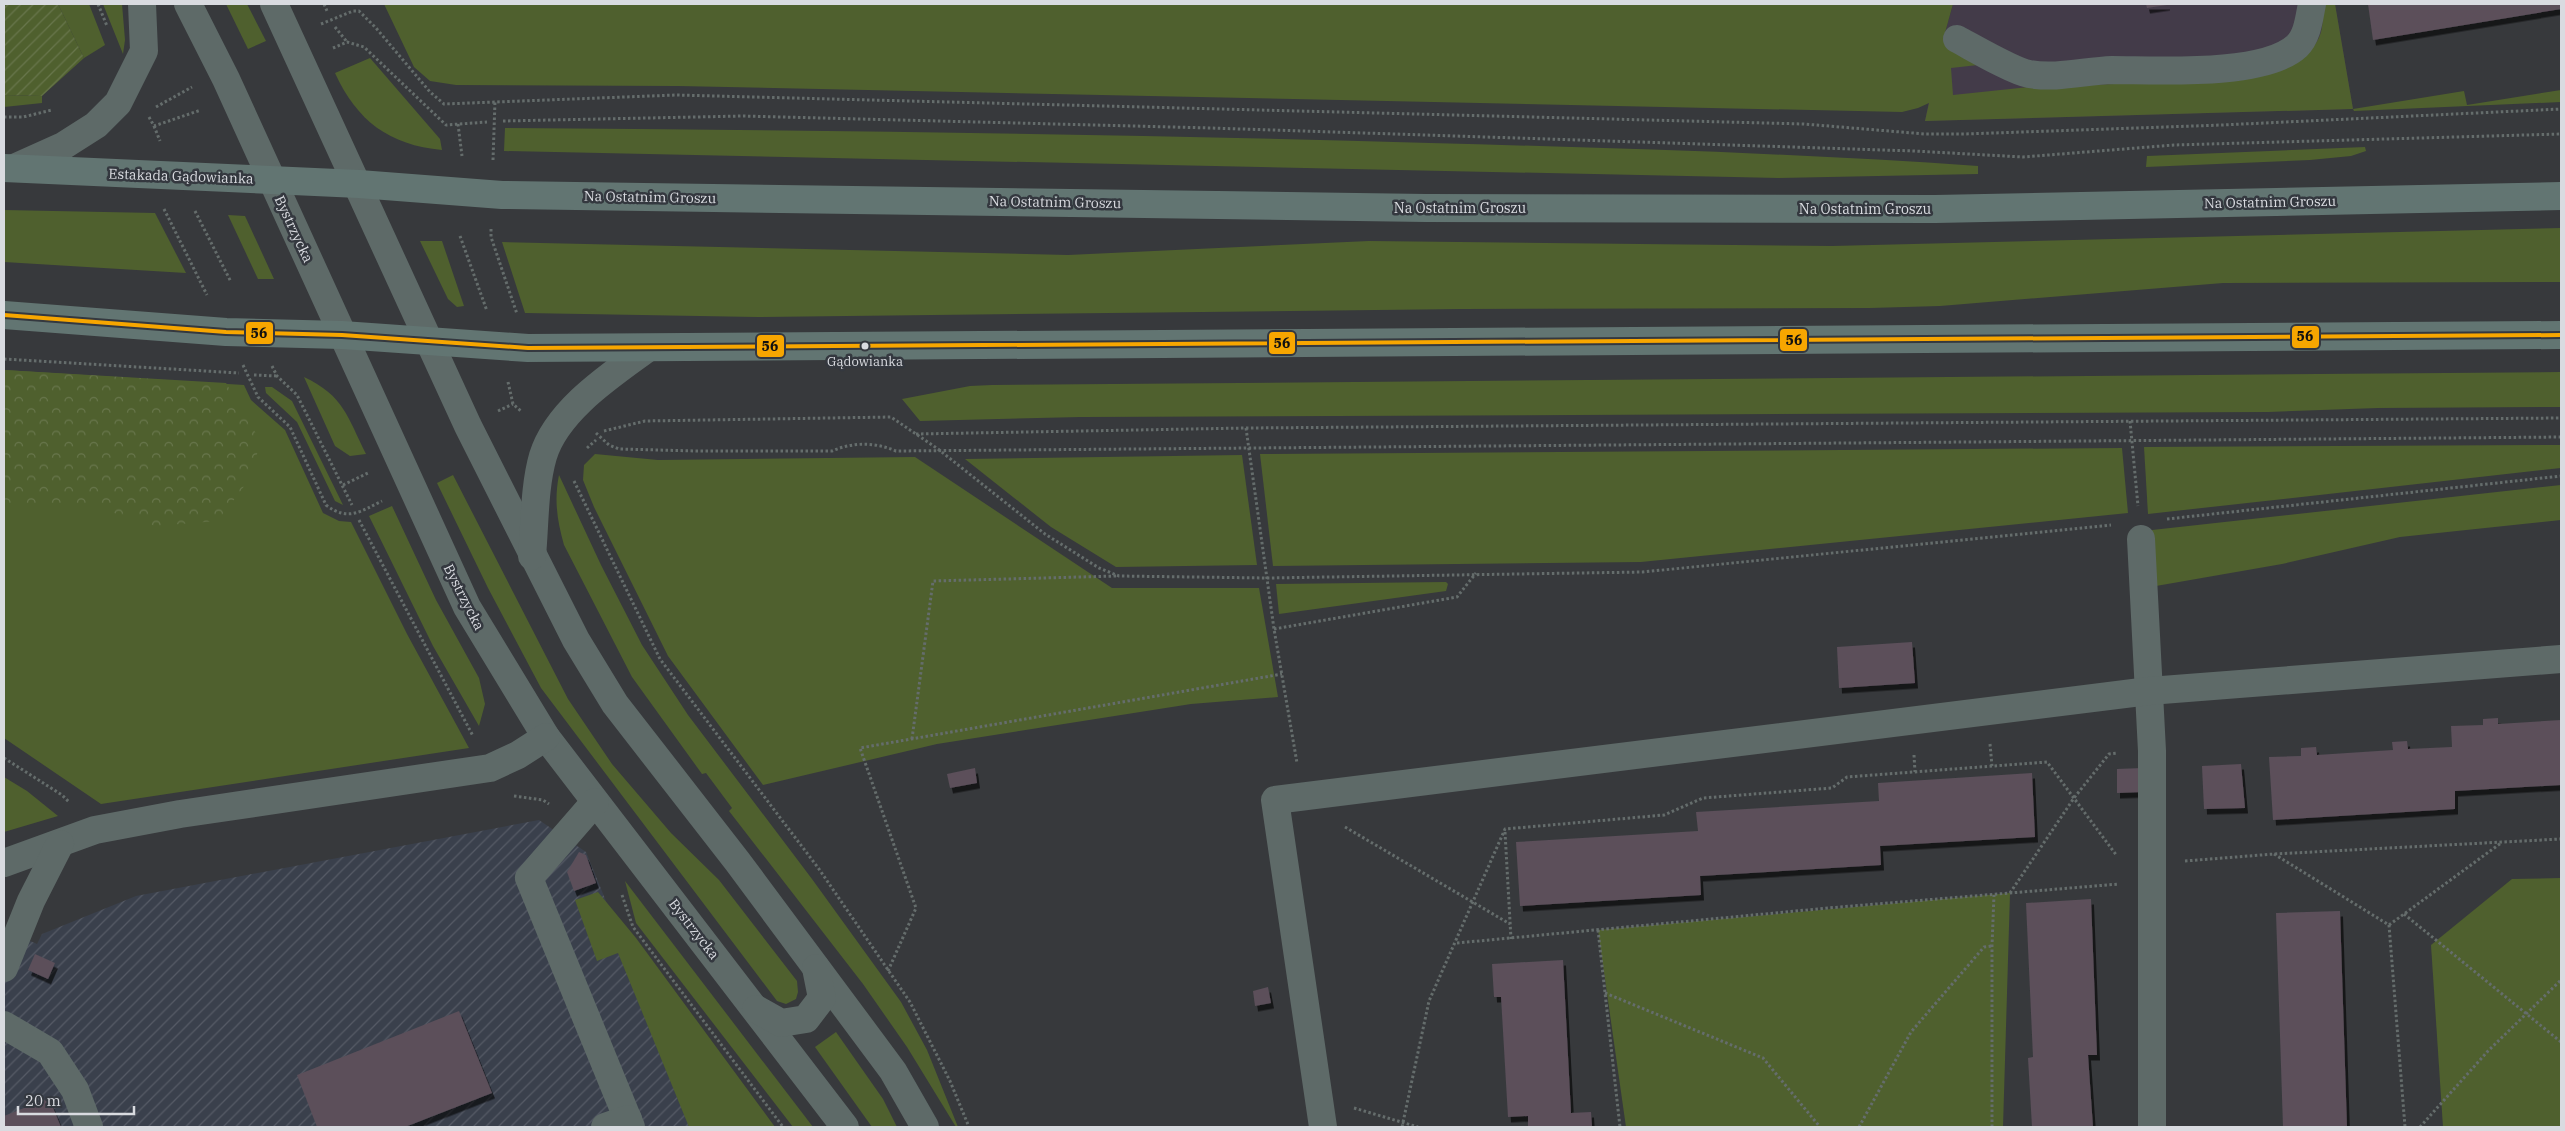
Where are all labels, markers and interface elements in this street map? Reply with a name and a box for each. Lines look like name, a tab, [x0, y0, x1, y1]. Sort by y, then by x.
street label: Estakada Gądowianka	[108, 164, 254, 188]
street label: Na Ostatnim Groszu	[584, 187, 717, 207]
street label: Na Ostatnim Groszu	[989, 192, 1122, 212]
street label: Na Ostatnim Groszu	[2204, 192, 2337, 212]
street label: Bystrzycka	[271, 193, 318, 266]
street label: Na Ostatnim Groszu	[1394, 199, 1526, 217]
street label: Na Ostatnim Groszu	[1799, 200, 1931, 218]
line badge: 56	[245, 321, 274, 345]
text: 56	[251, 324, 267, 342]
line badge: 56	[2291, 325, 2320, 349]
text: 56	[2297, 327, 2313, 345]
line badge: 56	[1779, 328, 1808, 352]
line badge: 56	[1268, 331, 1296, 355]
text: 56	[1786, 331, 1802, 349]
line badge: 56	[756, 334, 785, 358]
text: 56	[1274, 334, 1290, 352]
text: 56	[762, 337, 778, 355]
marker: Gądowianka	[860, 341, 870, 351]
place label: Gądowianka	[827, 353, 903, 370]
street label: Bystrzycka	[440, 561, 489, 633]
street label: Bystrzycka	[665, 895, 723, 963]
scale bar	[18, 1084, 134, 1116]
text: 20 m	[25, 1091, 61, 1110]

